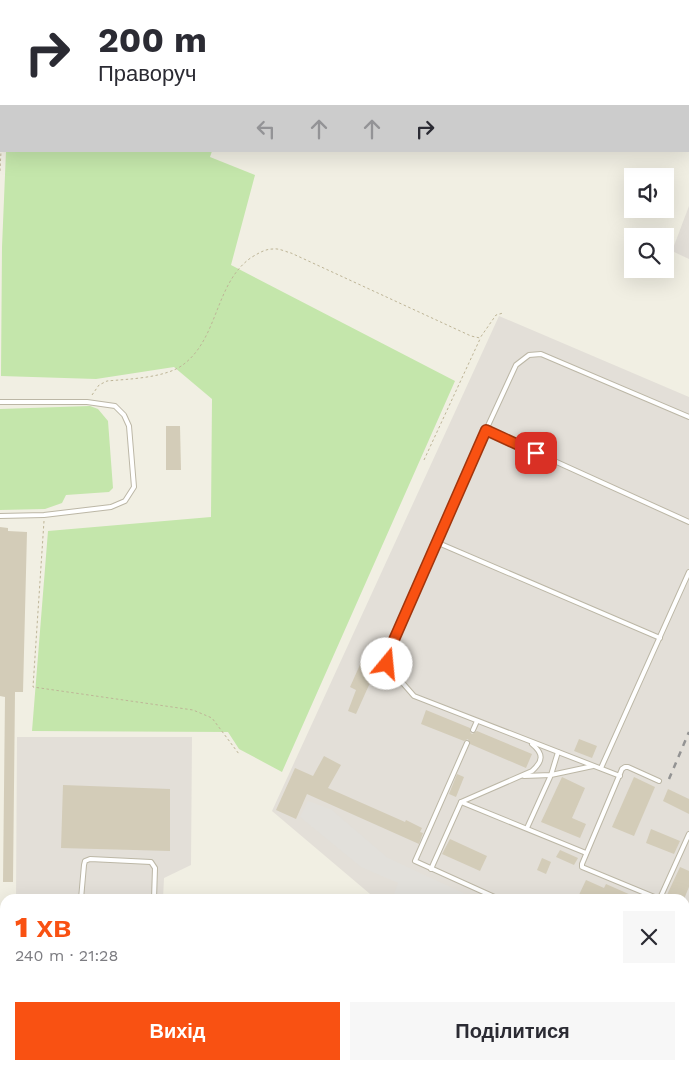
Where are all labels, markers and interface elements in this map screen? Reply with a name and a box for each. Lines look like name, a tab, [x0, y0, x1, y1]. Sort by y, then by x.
text: 200 m	[98, 19, 207, 61]
icon: right	[15, 20, 80, 85]
text: Праворуч	[98, 61, 196, 86]
icon: left	[252, 115, 280, 143]
icon: ahead	[305, 115, 333, 143]
icon: ahead	[358, 115, 386, 143]
icon: right	[411, 115, 439, 143]
map controls	[624, 168, 674, 278]
button: sound	[624, 168, 674, 218]
button: search	[624, 228, 674, 278]
pin	[515, 432, 557, 474]
icon: arrive	[522, 439, 550, 467]
position arrow	[360, 637, 412, 689]
text: 1 хв	[15, 909, 72, 944]
button: close	[623, 911, 675, 963]
text: 240 m · 21:28	[15, 946, 118, 965]
button: Вихід	[15, 1002, 340, 1060]
button: Поділитися	[350, 1002, 675, 1060]

